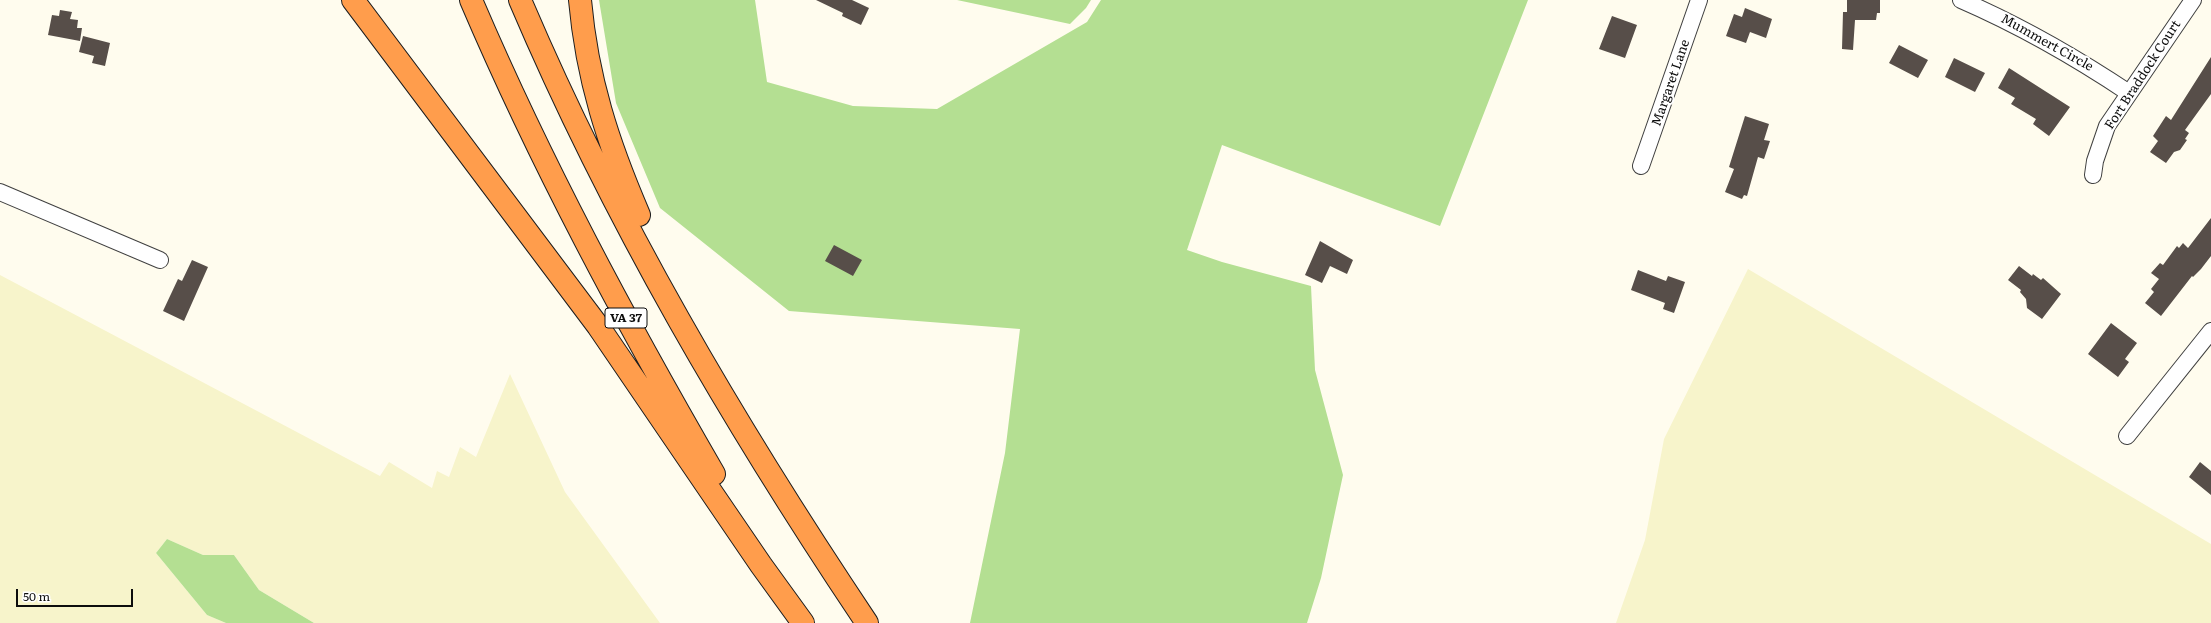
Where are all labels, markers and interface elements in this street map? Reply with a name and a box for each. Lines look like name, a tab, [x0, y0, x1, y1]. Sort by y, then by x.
street label: Mummert Circle	[1998, 11, 2096, 75]
street label: Fort Braddock Court	[2102, 17, 2184, 133]
street label: Margaret Lane	[1649, 38, 1693, 128]
road number: VA 37	[605, 308, 647, 328]
scale bar	[18, 581, 135, 607]
text: 50 m	[23, 587, 50, 605]

